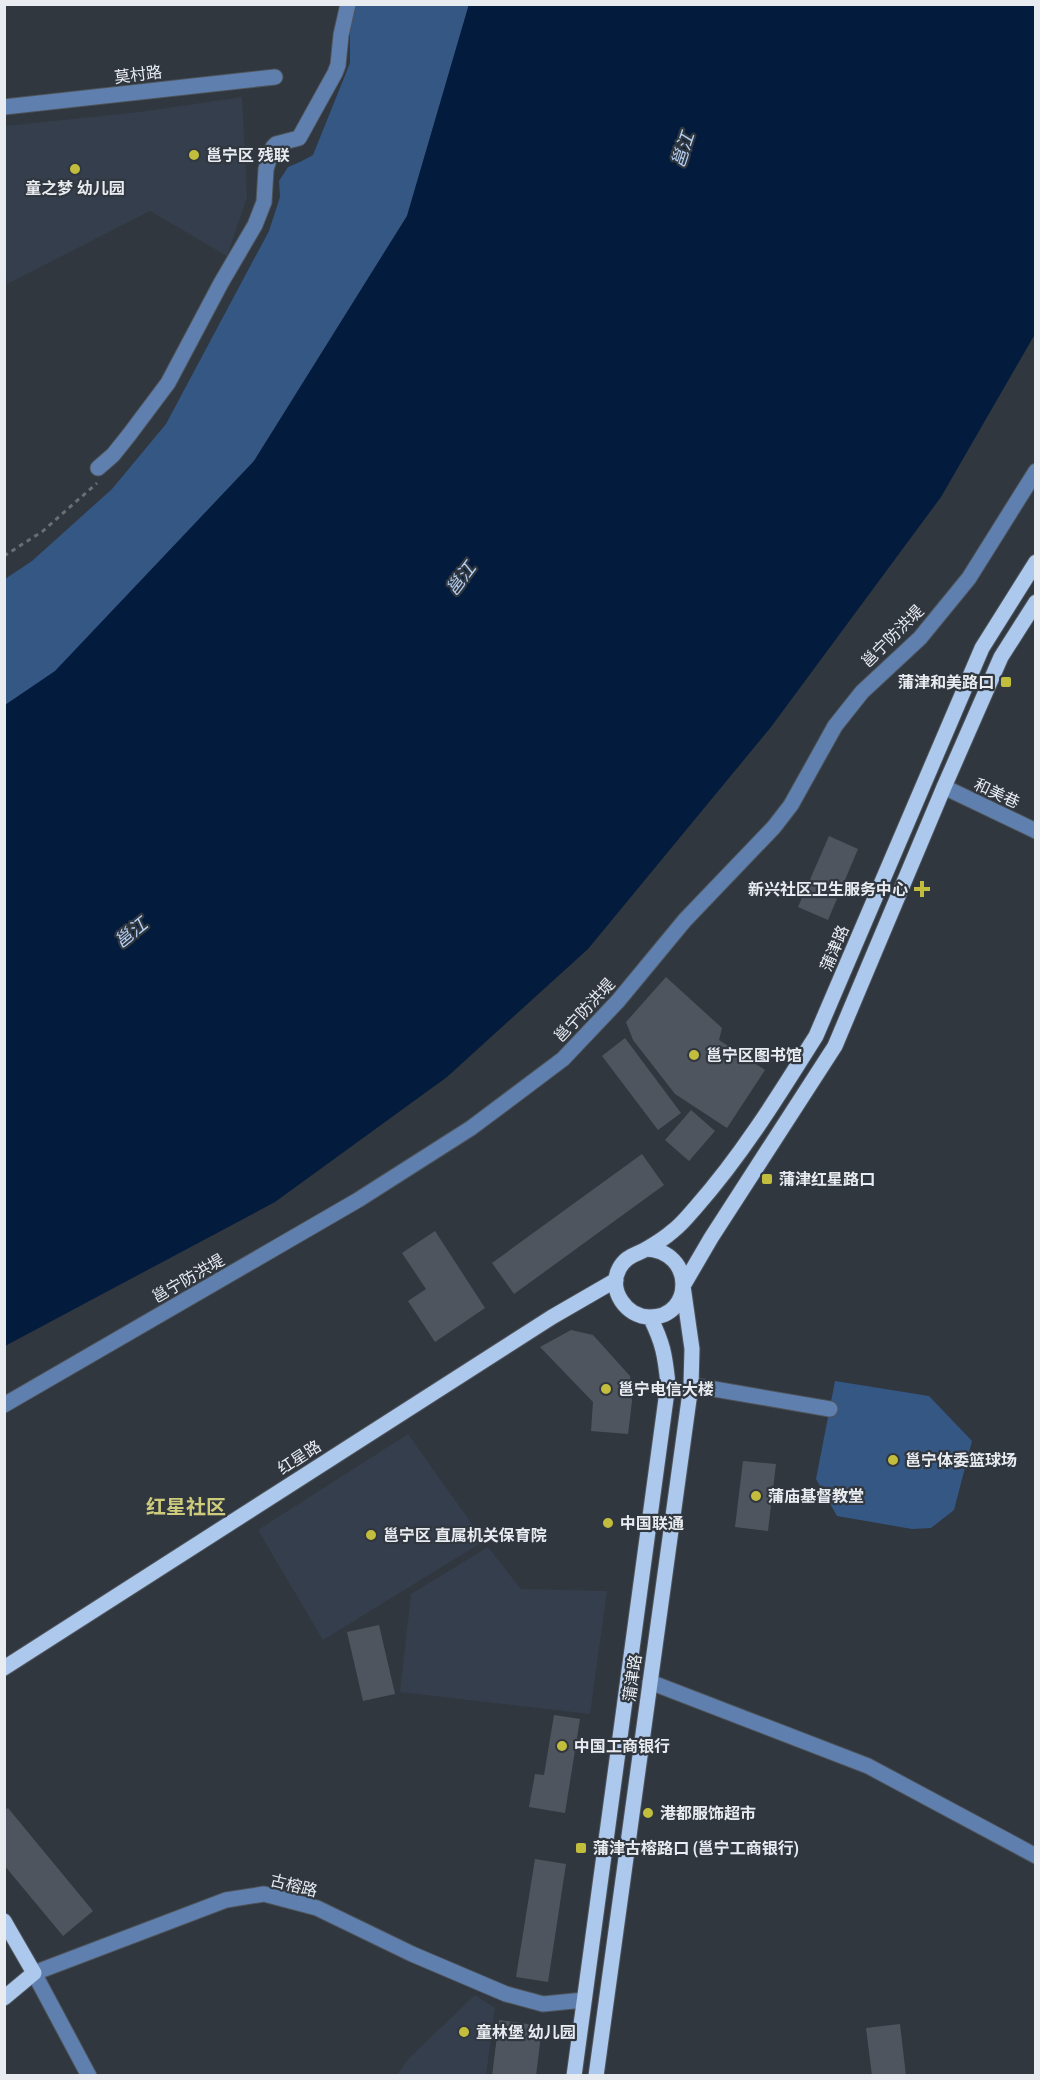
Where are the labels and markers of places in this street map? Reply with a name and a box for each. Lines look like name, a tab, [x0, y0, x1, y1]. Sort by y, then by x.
place label: 邕宁区 残联	[206, 146, 290, 165]
marker: 邕宁区 残联	[187, 148, 201, 162]
marker: 童之梦 幼儿园	[68, 162, 82, 176]
place label: 童之梦 幼儿园	[25, 179, 125, 198]
place label: 蒲津和美路口	[898, 673, 994, 692]
marker: 蒲津和美路口	[999, 675, 1013, 689]
place label: 新兴社区卫生服务中心	[748, 880, 908, 899]
marker: 新兴社区卫生服务中心	[913, 880, 931, 898]
place label: 邕宁区图书馆	[706, 1046, 802, 1065]
marker: 邕宁区图书馆	[687, 1048, 701, 1062]
place label: 蒲津红星路口	[779, 1170, 875, 1189]
marker: 蒲津红星路口	[760, 1172, 774, 1186]
place label: 邕宁电信大楼	[618, 1380, 714, 1399]
marker: 邕宁电信大楼	[599, 1382, 613, 1396]
place label: 邕宁体委篮球场	[905, 1451, 1017, 1470]
marker: 邕宁体委篮球场	[886, 1453, 900, 1467]
place label: 蒲庙基督教堂	[768, 1487, 864, 1506]
marker: 蒲庙基督教堂	[749, 1489, 763, 1503]
place label: 中国联通	[620, 1514, 684, 1533]
marker: 中国联通	[601, 1516, 615, 1530]
place label: 邕宁区 直属机关保育院	[383, 1526, 547, 1545]
marker: 邕宁区 直属机关保育院	[364, 1528, 378, 1542]
place label: 中国工商银行	[574, 1737, 670, 1756]
marker: 中国工商银行	[555, 1739, 569, 1753]
place label: 港都服饰超市	[660, 1804, 756, 1823]
marker: 港都服饰超市	[641, 1806, 655, 1820]
place label: 蒲津古榕路口 (邕宁工商银行)	[593, 1839, 799, 1858]
marker: 蒲津古榕路口 (邕宁工商银行)	[574, 1841, 588, 1855]
place label: 童林堡 幼儿园	[476, 2023, 576, 2042]
marker: 童林堡 幼儿园	[457, 2025, 471, 2039]

